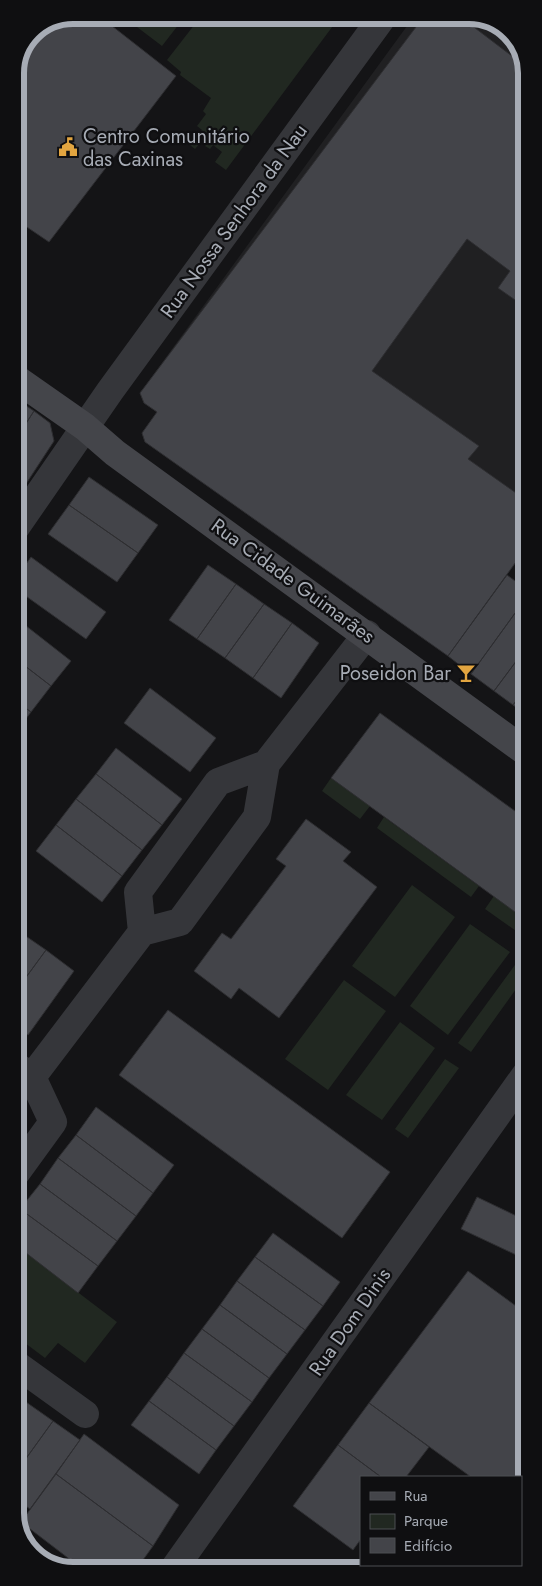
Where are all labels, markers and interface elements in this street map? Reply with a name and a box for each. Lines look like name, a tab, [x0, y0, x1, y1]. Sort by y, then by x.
street label: Rua Nossa Senhora da Nau	[154, 118, 314, 324]
place label: Centro Comunitário das Caxinas	[83, 122, 250, 174]
public building icon: Centro Comunitário das Caxinas	[57, 136, 79, 158]
street label: Rua Cidade Guimarães	[205, 512, 381, 650]
place label: Poseidon Bar	[340, 659, 451, 688]
bar icon: Poseidon Bar	[455, 662, 477, 684]
street label: Rua Dom Dinis	[302, 1262, 398, 1382]
legend	[360, 1476, 522, 1566]
text: Rua	[404, 1485, 428, 1507]
text: Parque	[404, 1510, 448, 1532]
text: Edifício	[404, 1535, 452, 1557]

